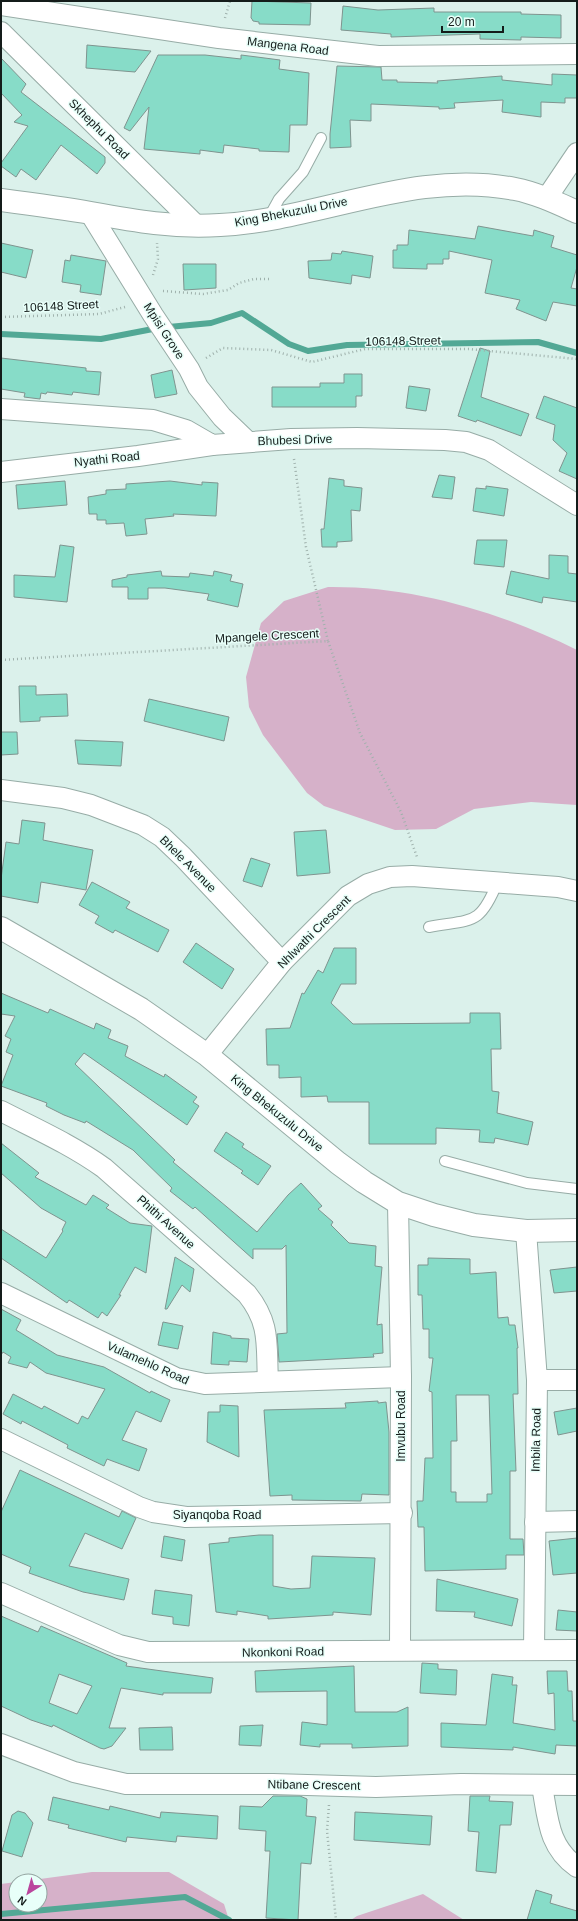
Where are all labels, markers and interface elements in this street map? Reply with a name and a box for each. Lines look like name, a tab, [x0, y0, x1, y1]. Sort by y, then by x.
scale bar	[442, 8, 503, 34]
text: 20 m	[448, 15, 475, 29]
street label: Mangena Road	[246, 34, 330, 58]
street label: Skhephu Road	[66, 96, 132, 162]
street label: King Bhekuzulu Drive	[233, 194, 349, 230]
street label: 106148 Street	[23, 297, 100, 315]
street label: Mpisi Grove	[141, 300, 187, 362]
street label: 106148 Street	[365, 333, 441, 349]
street label: Bhubesi Drive	[257, 432, 333, 448]
street label: Nyathi Road	[73, 449, 141, 469]
street label: Mpangele Crescent	[215, 626, 320, 646]
street label: Bhele Avenue	[157, 833, 219, 895]
street label: Nhlwathi Crescent	[275, 892, 354, 971]
street label: King Bhekuzulu Drive	[228, 1071, 326, 1155]
street label: Phithi Avenue	[134, 1192, 198, 1252]
street label: Vulamehlo Road	[105, 1339, 191, 1387]
street label: Imvubu Road	[394, 1390, 408, 1462]
street label: Imbila Road	[528, 1408, 544, 1472]
street label: Siyanqoba Road	[173, 1508, 261, 1522]
street label: Nkonkoni Road	[242, 1644, 324, 1660]
street label: Ntibane Crescent	[268, 1777, 361, 1793]
north arrow	[8, 1873, 48, 1913]
text: N	[15, 1894, 29, 1908]

